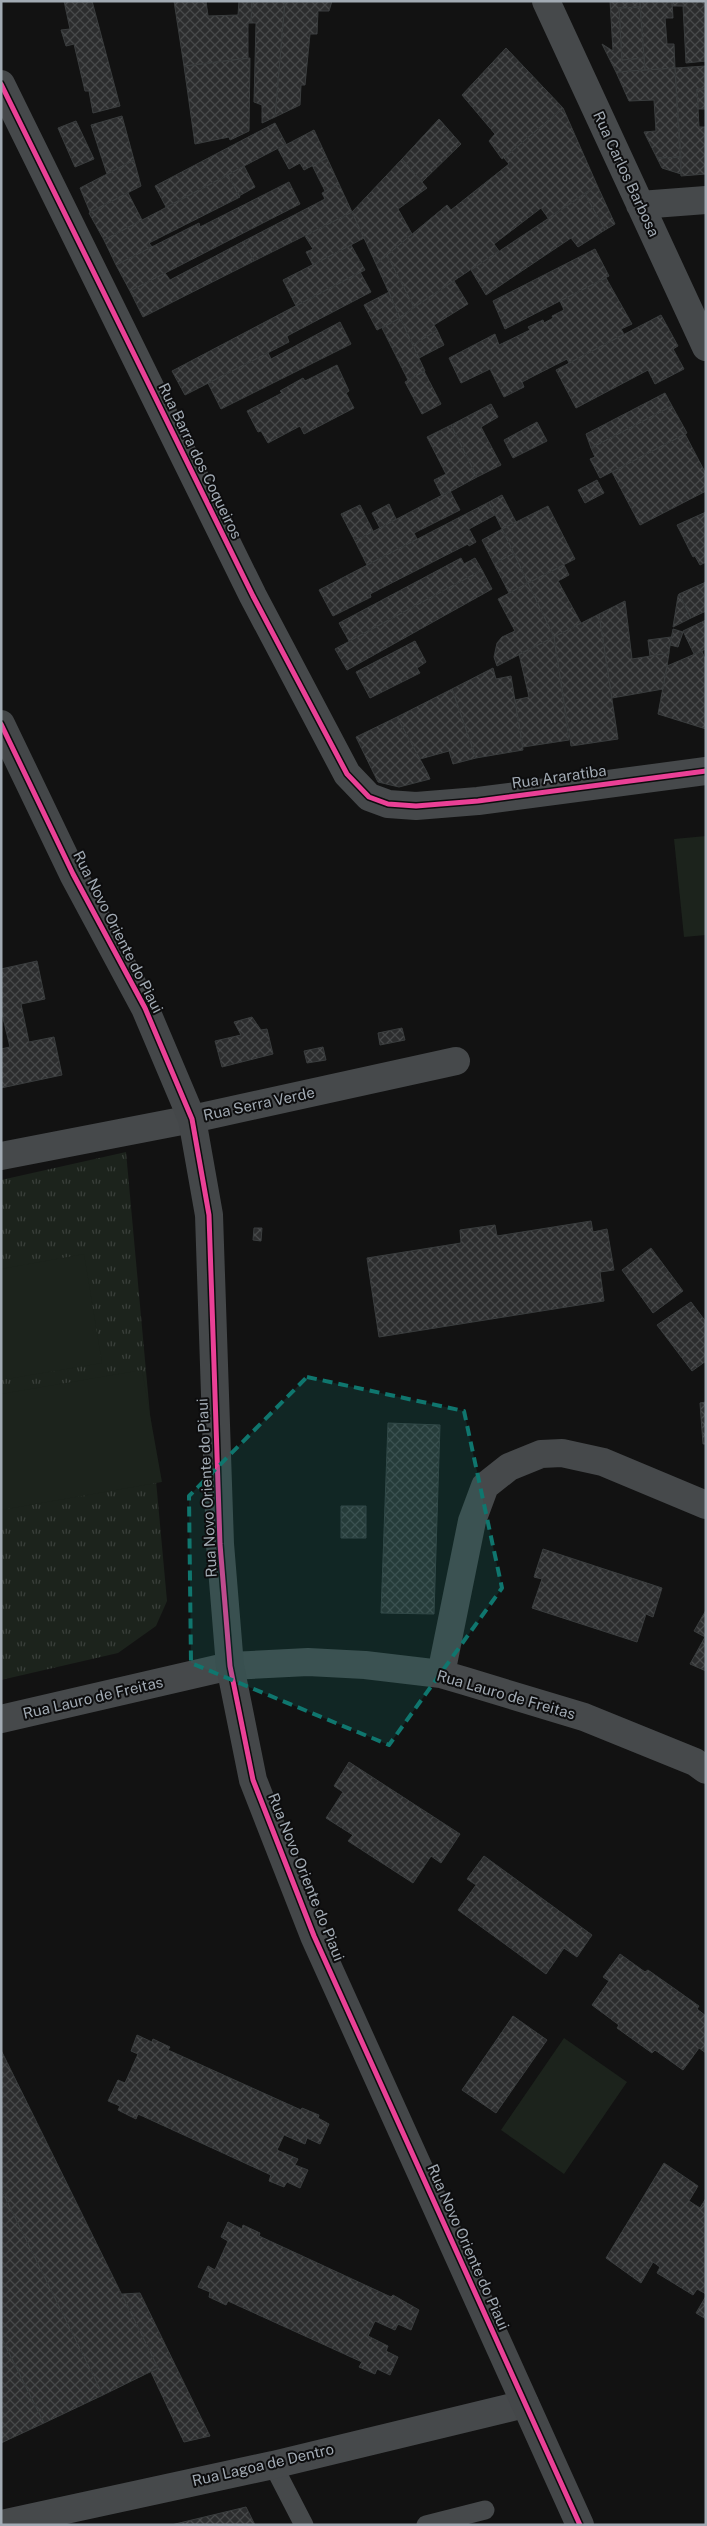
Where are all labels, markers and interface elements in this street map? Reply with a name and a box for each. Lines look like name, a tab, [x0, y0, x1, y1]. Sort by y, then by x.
street label: Rua Carlos Barbosa	[590, 108, 663, 239]
street label: Rua Barra dos Coqueiros	[155, 380, 246, 541]
street label: Rua Araratiba	[510, 761, 607, 792]
street label: Rua Novo Oriente do Piaui	[70, 848, 167, 1016]
street label: Rua Serra Verde	[202, 1083, 316, 1124]
street label: Rua Novo Oriente do Piaui	[193, 1398, 220, 1578]
street label: Rua Lauro de Freitas	[435, 1667, 577, 1722]
street label: Rua Lauro de Freitas	[21, 1673, 165, 1722]
street label: Rua Novo Oriente do Piaui	[265, 1790, 348, 1963]
street label: Rua Novo Oriente do Piaui	[424, 2161, 513, 2332]
street label: Rua Lagoa de Dentro	[190, 2440, 335, 2489]

